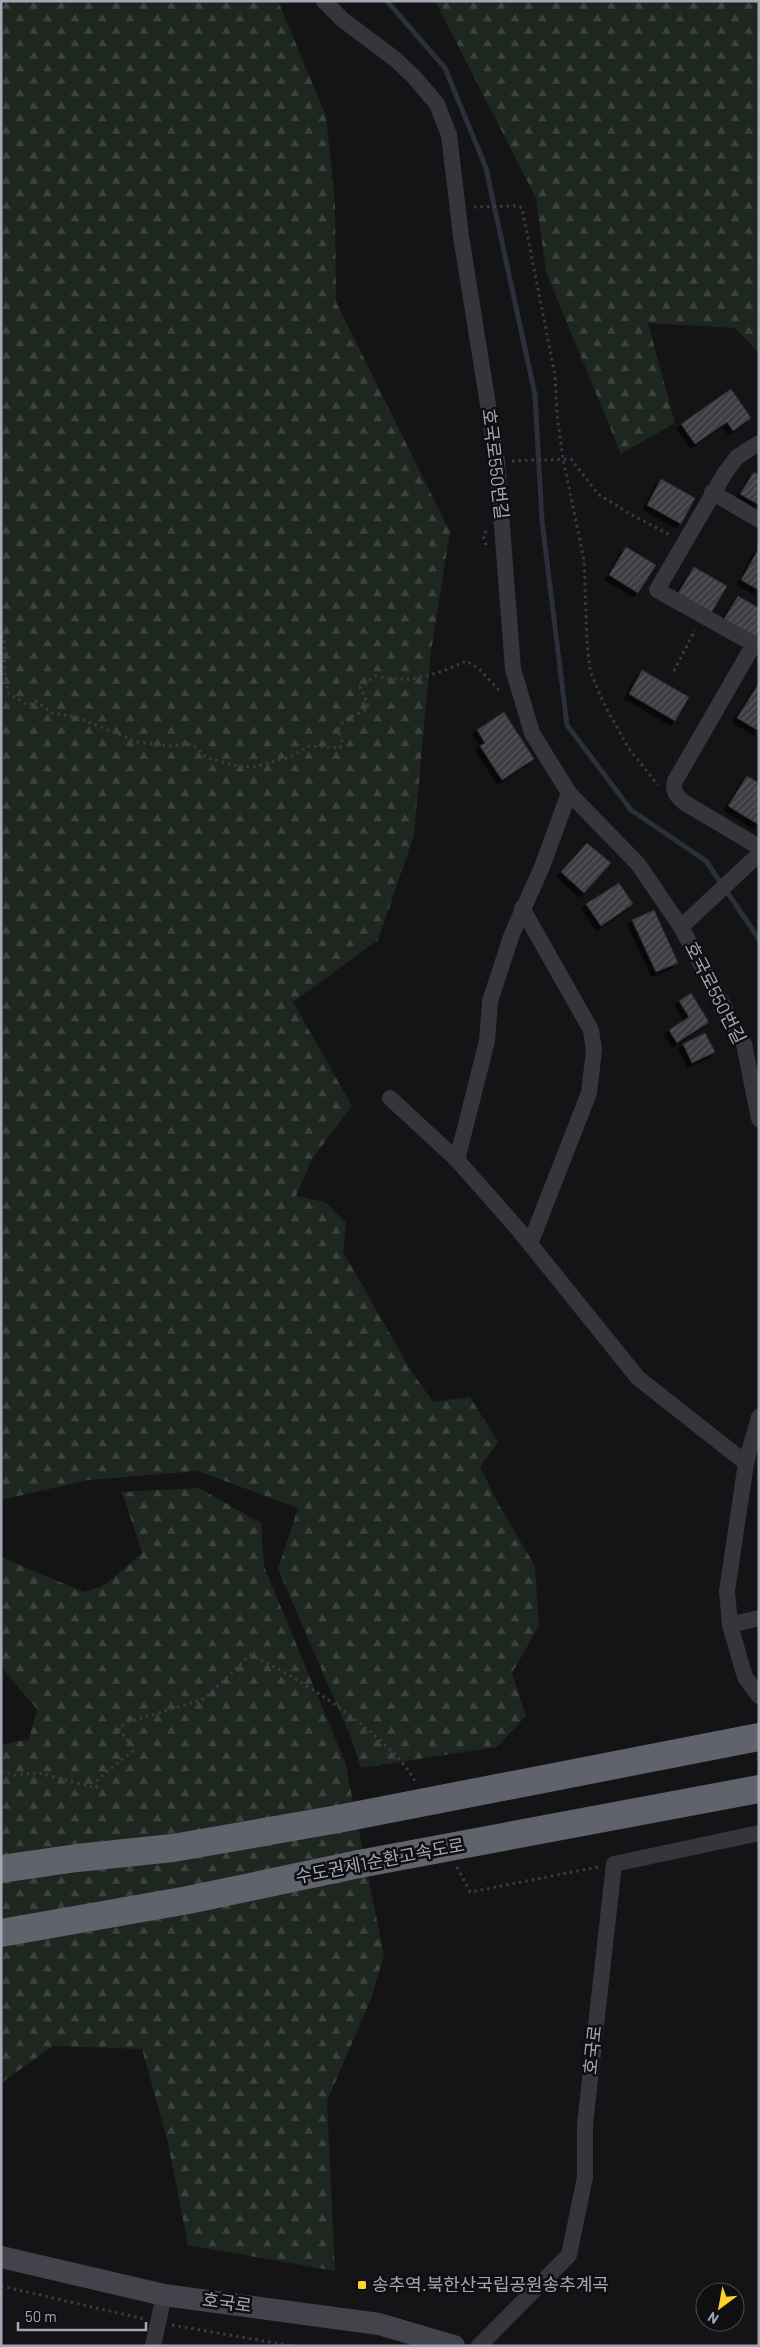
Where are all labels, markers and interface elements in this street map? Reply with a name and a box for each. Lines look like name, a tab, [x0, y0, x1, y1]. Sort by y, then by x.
street label: 호국로550번길	[478, 407, 514, 521]
street label: 호국로550번길	[681, 938, 751, 1047]
street label: 수도권제1순환고속도로	[293, 1833, 466, 1887]
street label: 호국로	[578, 2024, 606, 2076]
place label: 송추역.북한산국립공원송추계곡	[372, 2273, 609, 2295]
marker: 송추역.북한산국립공원송추계곡	[356, 2279, 368, 2291]
north arrow	[695, 2282, 745, 2332]
street label: 호국로	[201, 2288, 253, 2316]
scale bar	[18, 2300, 145, 2332]
text: 50 m	[25, 2307, 57, 2325]
text: N	[704, 2309, 721, 2328]

